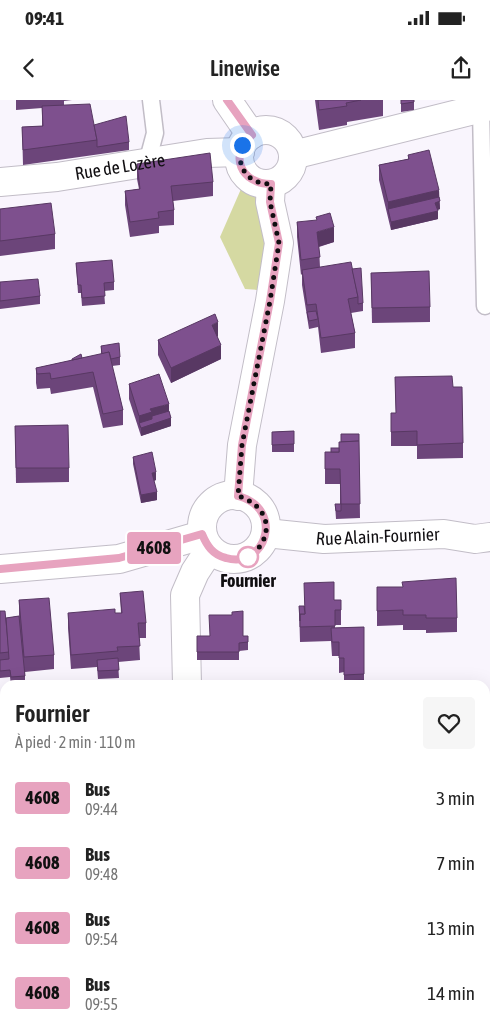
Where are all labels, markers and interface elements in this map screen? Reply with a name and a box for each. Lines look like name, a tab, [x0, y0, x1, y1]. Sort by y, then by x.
text: 09:41	[25, 7, 64, 29]
icon: back	[15, 54, 43, 82]
icon: share	[447, 54, 475, 82]
text: Linewise	[210, 55, 280, 81]
your location	[230, 133, 255, 158]
street label: Rue de Lozère	[73, 149, 166, 184]
street label: Rue Alain-Fournier	[315, 523, 440, 549]
line badge: 4608	[119, 532, 189, 564]
text: 4608	[137, 537, 171, 558]
marker: Fournier	[237, 546, 259, 568]
place label: Fournier	[220, 570, 277, 591]
button: heart	[423, 697, 475, 749]
text: Fournier	[15, 700, 89, 727]
text: À pied · 2 min · 110 m	[15, 733, 136, 751]
text: Bus	[85, 778, 110, 800]
text: 4608	[26, 787, 59, 808]
text: 3 min	[436, 787, 475, 809]
text: 09:44	[85, 800, 118, 818]
text: Bus	[85, 843, 110, 865]
text: 4608	[26, 852, 59, 873]
text: 7 min	[436, 852, 475, 874]
text: 09:48	[85, 865, 118, 883]
text: Bus	[85, 908, 110, 930]
text: 4608	[26, 917, 59, 938]
text: 13 min	[427, 917, 475, 939]
text: 09:54	[85, 930, 118, 948]
text: Bus	[85, 973, 110, 995]
text: 4608	[26, 982, 59, 1003]
text: 14 min	[427, 982, 475, 1004]
text: 09:55	[85, 995, 118, 1013]

